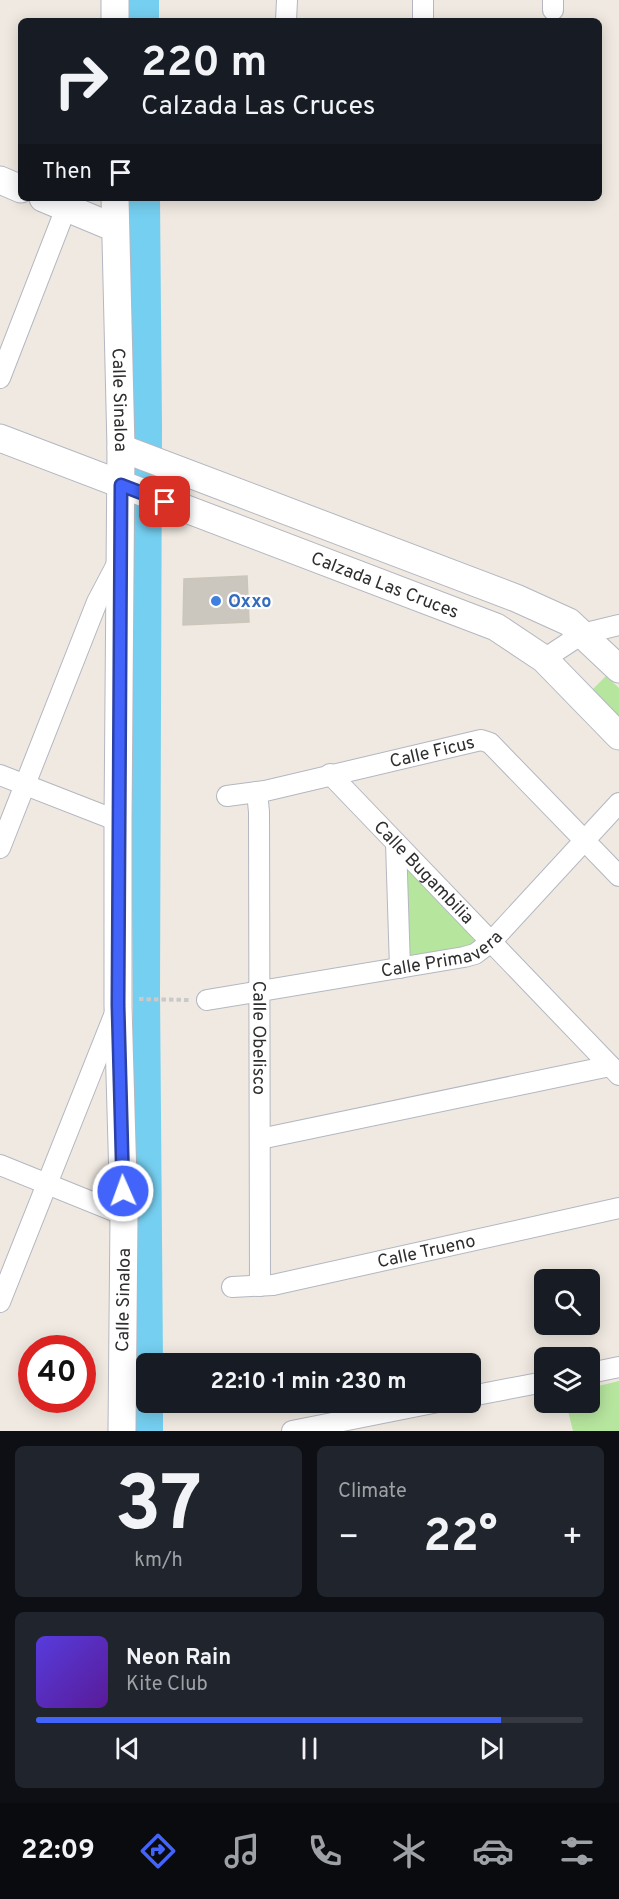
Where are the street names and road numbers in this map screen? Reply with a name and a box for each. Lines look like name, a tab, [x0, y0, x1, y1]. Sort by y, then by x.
street label: Calle Sinaloa	[106, 348, 131, 452]
street label: Calzada Las Cruces	[307, 548, 462, 625]
street label: Calle Ficus	[388, 732, 477, 774]
street label: Calle Bugambilia	[368, 816, 478, 930]
street label: Calle Primavera	[379, 927, 508, 984]
street label: Calle Obelisco	[246, 981, 270, 1095]
street label: Calle Trueno	[375, 1230, 478, 1274]
street label: Calle Sinaloa	[112, 1248, 137, 1352]

